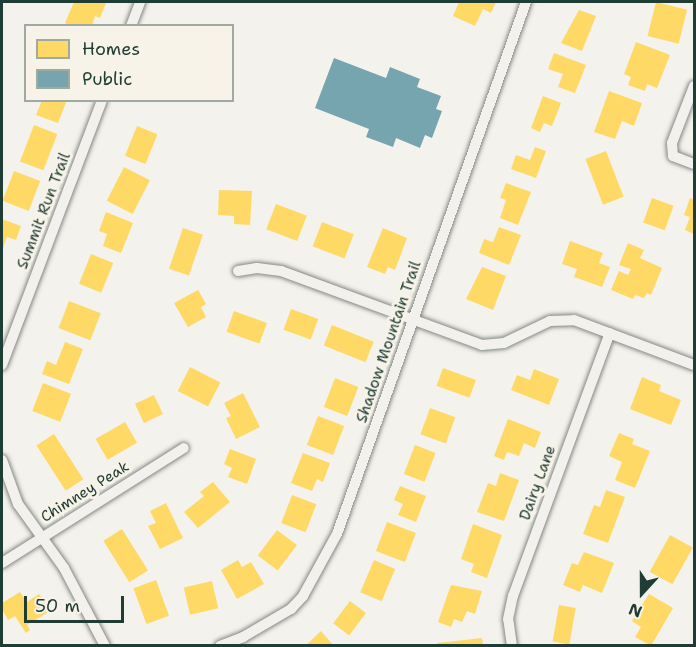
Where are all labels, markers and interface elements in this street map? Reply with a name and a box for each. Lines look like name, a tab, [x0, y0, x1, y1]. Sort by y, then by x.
legend	[24, 24, 234, 102]
text: Homes	[82, 37, 140, 61]
text: Public	[82, 67, 132, 91]
street label: Summit Run Trail	[14, 150, 74, 272]
street label: Shadow Mountain Trail	[353, 259, 425, 425]
street label: Dairy Lane	[516, 443, 560, 523]
street label: Chimney Peak	[38, 458, 132, 526]
north arrow	[612, 563, 672, 623]
scale bar	[27, 584, 128, 622]
text: 50 m	[35, 594, 80, 618]
text: N	[626, 598, 645, 622]

